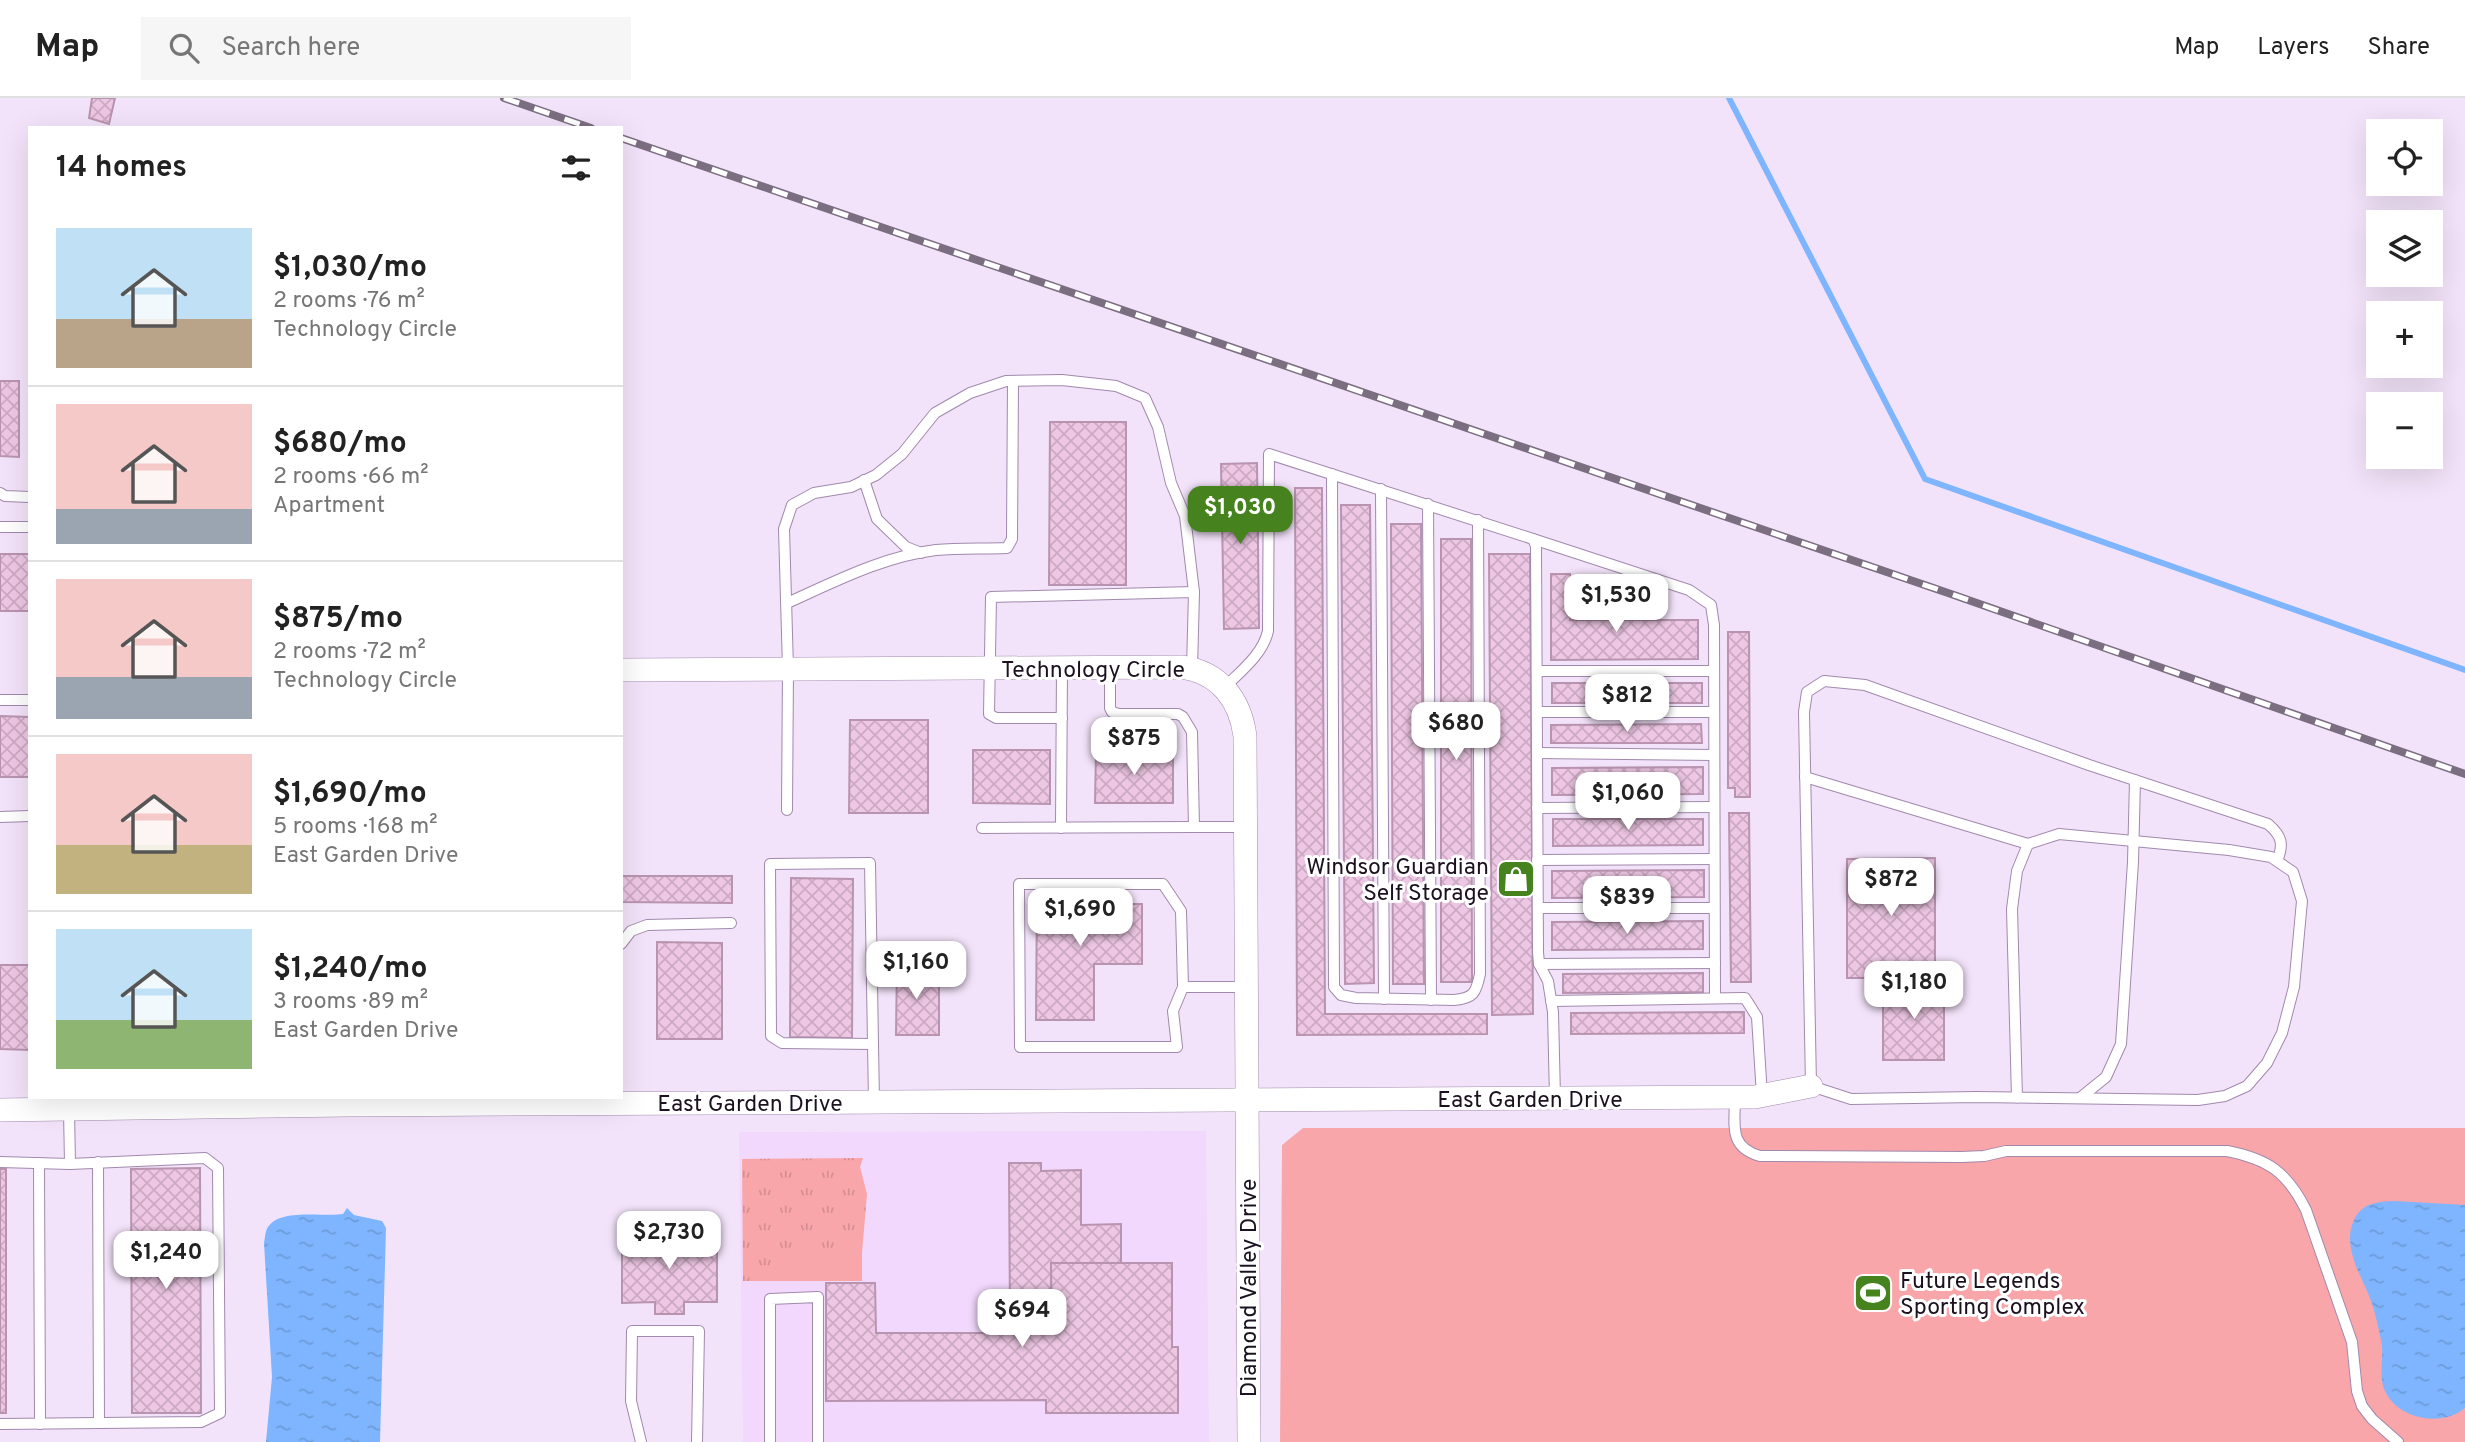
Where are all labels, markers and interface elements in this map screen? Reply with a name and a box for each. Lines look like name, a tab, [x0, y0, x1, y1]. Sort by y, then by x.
search box	[141, 17, 631, 80]
text: Map	[35, 27, 99, 69]
icon: search	[165, 29, 203, 67]
text: Search here	[221, 32, 360, 65]
text: Map	[2174, 33, 2219, 63]
text: Layers	[2257, 33, 2329, 63]
text: Share	[2367, 33, 2430, 63]
map controls	[2366, 119, 2443, 469]
button: locate	[2366, 119, 2443, 196]
icon: filters	[557, 149, 595, 187]
text: 14 homes	[56, 150, 187, 187]
button: layers	[2366, 210, 2443, 287]
text: $1,030/mo	[273, 250, 427, 287]
icon: home	[112, 256, 196, 340]
text: 2 rooms · 76 m²	[273, 287, 425, 316]
button: +	[2366, 301, 2443, 378]
text: Technology Circle	[273, 316, 457, 345]
button: −	[2366, 392, 2443, 469]
text: $680/mo	[273, 426, 407, 463]
icon: home	[112, 432, 196, 516]
text: 2 rooms · 66 m²	[273, 463, 429, 492]
pin: $1,030	[1183, 486, 1297, 546]
text: Apartment	[273, 492, 385, 521]
text: $1,030	[1204, 494, 1276, 523]
pin: $1,530	[1559, 574, 1673, 634]
text: $1,530	[1580, 582, 1652, 611]
text: $875/mo	[273, 601, 403, 638]
icon: home	[112, 607, 196, 691]
text: 2 rooms · 72 m²	[273, 638, 426, 667]
street label: Technology Circle	[1001, 657, 1185, 686]
text: Technology Circle	[273, 667, 457, 696]
pin: $812	[1586, 674, 1668, 734]
text: $812	[1601, 682, 1653, 711]
pin: $680	[1415, 702, 1497, 762]
text: $680	[1427, 710, 1485, 739]
pin: $875	[1093, 718, 1175, 777]
text: $875	[1107, 725, 1161, 754]
pin: $1,060	[1571, 772, 1685, 832]
text: $1,690/mo	[273, 776, 427, 813]
text: $1,060	[1591, 780, 1665, 809]
icon: home	[112, 782, 196, 866]
text: 5 rooms · 168 m²	[273, 813, 438, 842]
text: East Garden Drive	[273, 842, 458, 871]
place label: Windsor Guardian Self Storage	[1306, 854, 1489, 909]
shop icon: Windsor Guardian Self Storage	[1495, 858, 1537, 900]
pin: $872	[1850, 858, 1932, 918]
text: $872	[1864, 866, 1918, 895]
pin: $839	[1586, 876, 1668, 936]
text: $839	[1599, 884, 1655, 913]
pin: $1,690	[1023, 888, 1137, 948]
text: $1,690	[1044, 896, 1116, 925]
pin: $1,160	[859, 942, 973, 1001]
text: $1,160	[882, 949, 950, 978]
text: $1,240/mo	[273, 951, 427, 988]
icon: home	[112, 957, 196, 1041]
pin: $1,180	[1857, 962, 1971, 1021]
text: $1,180	[1880, 969, 1948, 998]
text: 3 rooms · 89 m²	[273, 988, 428, 1017]
text: East Garden Drive	[273, 1017, 458, 1046]
street label: East Garden Drive	[1437, 1087, 1623, 1116]
street label: East Garden Drive	[657, 1091, 843, 1120]
street label: Diamond Valley Drive	[1236, 1179, 1265, 1397]
pin: $2,730	[612, 1212, 726, 1271]
text: $2,730	[633, 1219, 705, 1248]
pin: $1,240	[109, 1232, 223, 1291]
text: $1,240	[129, 1239, 203, 1268]
place label: Future Legends Sporting Complex	[1900, 1268, 2085, 1323]
sports icon: Future Legends Sporting Complex	[1852, 1272, 1894, 1314]
pin: $694	[981, 1290, 1063, 1349]
text: $694	[994, 1297, 1050, 1326]

